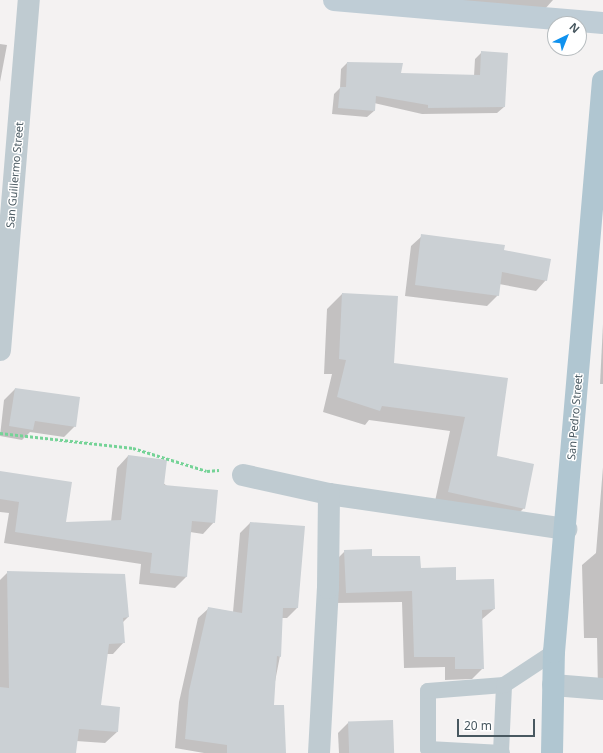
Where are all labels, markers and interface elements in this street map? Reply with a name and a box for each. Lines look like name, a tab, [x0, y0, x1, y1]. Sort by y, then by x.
north arrow	[547, 16, 587, 56]
text: N	[566, 19, 583, 36]
street label: San Guillermo Street	[4, 121, 26, 229]
street label: San Pedro Street	[565, 374, 585, 460]
scale bar	[459, 711, 537, 737]
text: 20 m	[464, 717, 492, 734]

